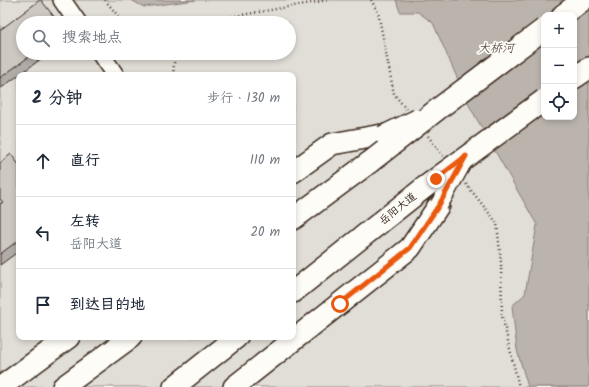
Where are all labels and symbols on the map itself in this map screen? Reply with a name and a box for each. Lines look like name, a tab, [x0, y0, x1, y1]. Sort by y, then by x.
water label: 大桥河	[478, 39, 516, 58]
route end	[427, 170, 445, 188]
street label: 岳阳大道	[375, 188, 421, 230]
route start	[331, 295, 349, 313]

